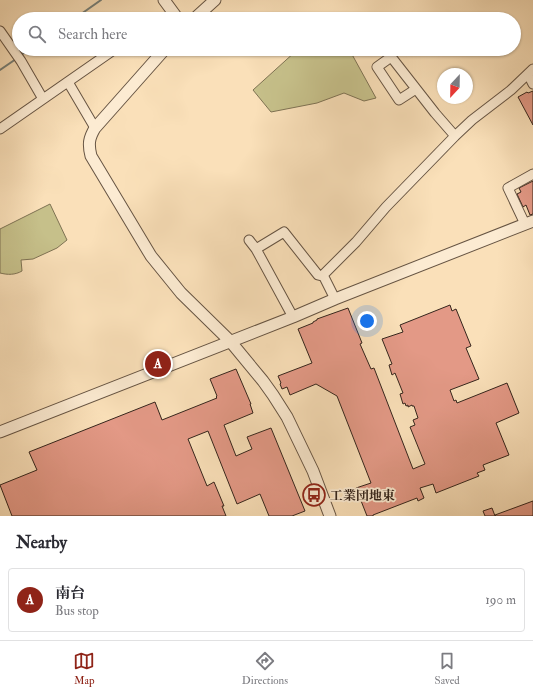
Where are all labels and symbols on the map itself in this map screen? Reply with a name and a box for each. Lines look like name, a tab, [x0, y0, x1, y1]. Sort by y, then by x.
north arrow	[437, 68, 473, 104]
your location	[357, 311, 377, 331]
pin: A	[145, 349, 171, 379]
bus stop icon: 工業団地東	[301, 482, 327, 508]
place label: 工業団地東	[330, 488, 395, 504]

